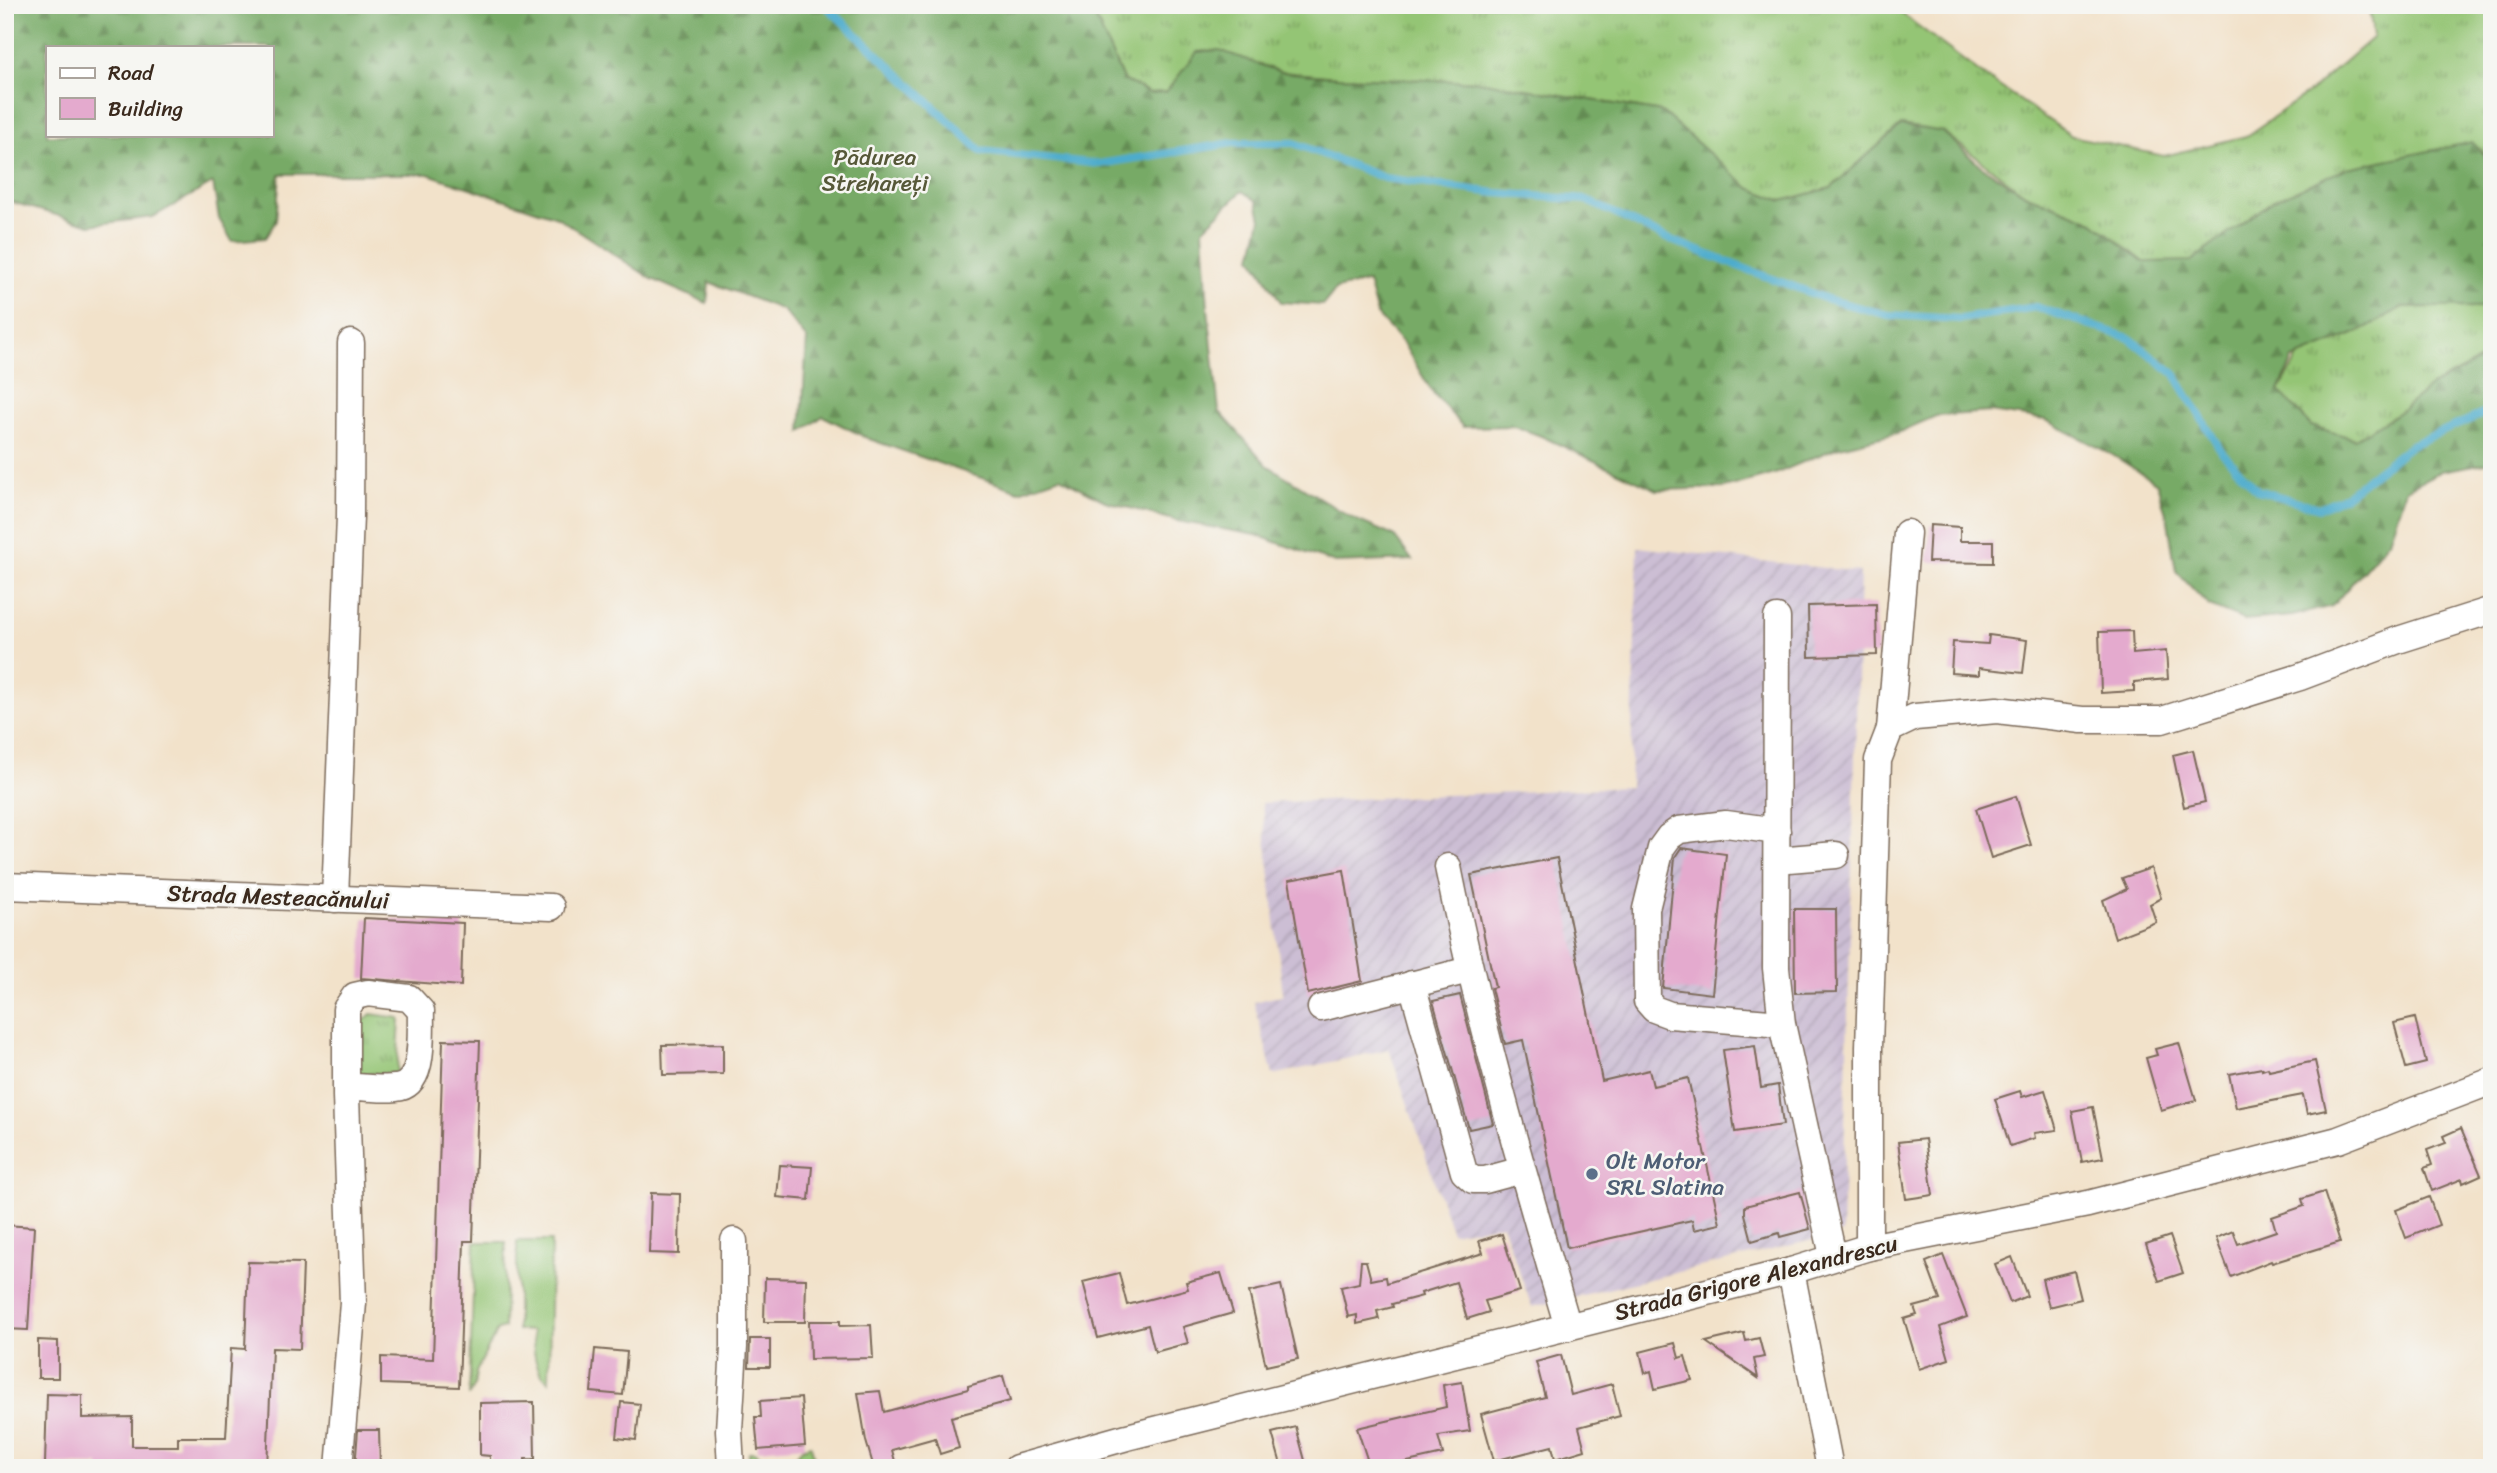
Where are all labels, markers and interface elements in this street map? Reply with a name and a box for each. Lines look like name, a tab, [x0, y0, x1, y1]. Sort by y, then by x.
legend	[46, 46, 273, 136]
text: Road	[108, 54, 155, 92]
text: Building	[108, 90, 184, 128]
park label: Pădurea Strehareți	[822, 137, 929, 204]
street label: Strada Mesteacănului	[166, 873, 390, 921]
place label: Olt Motor SRL Slatina	[1606, 1141, 1724, 1208]
marker: Olt Motor SRL Slatina	[1584, 1166, 1600, 1182]
street label: Strada Grigore Alexandrescu	[1610, 1223, 1902, 1333]

